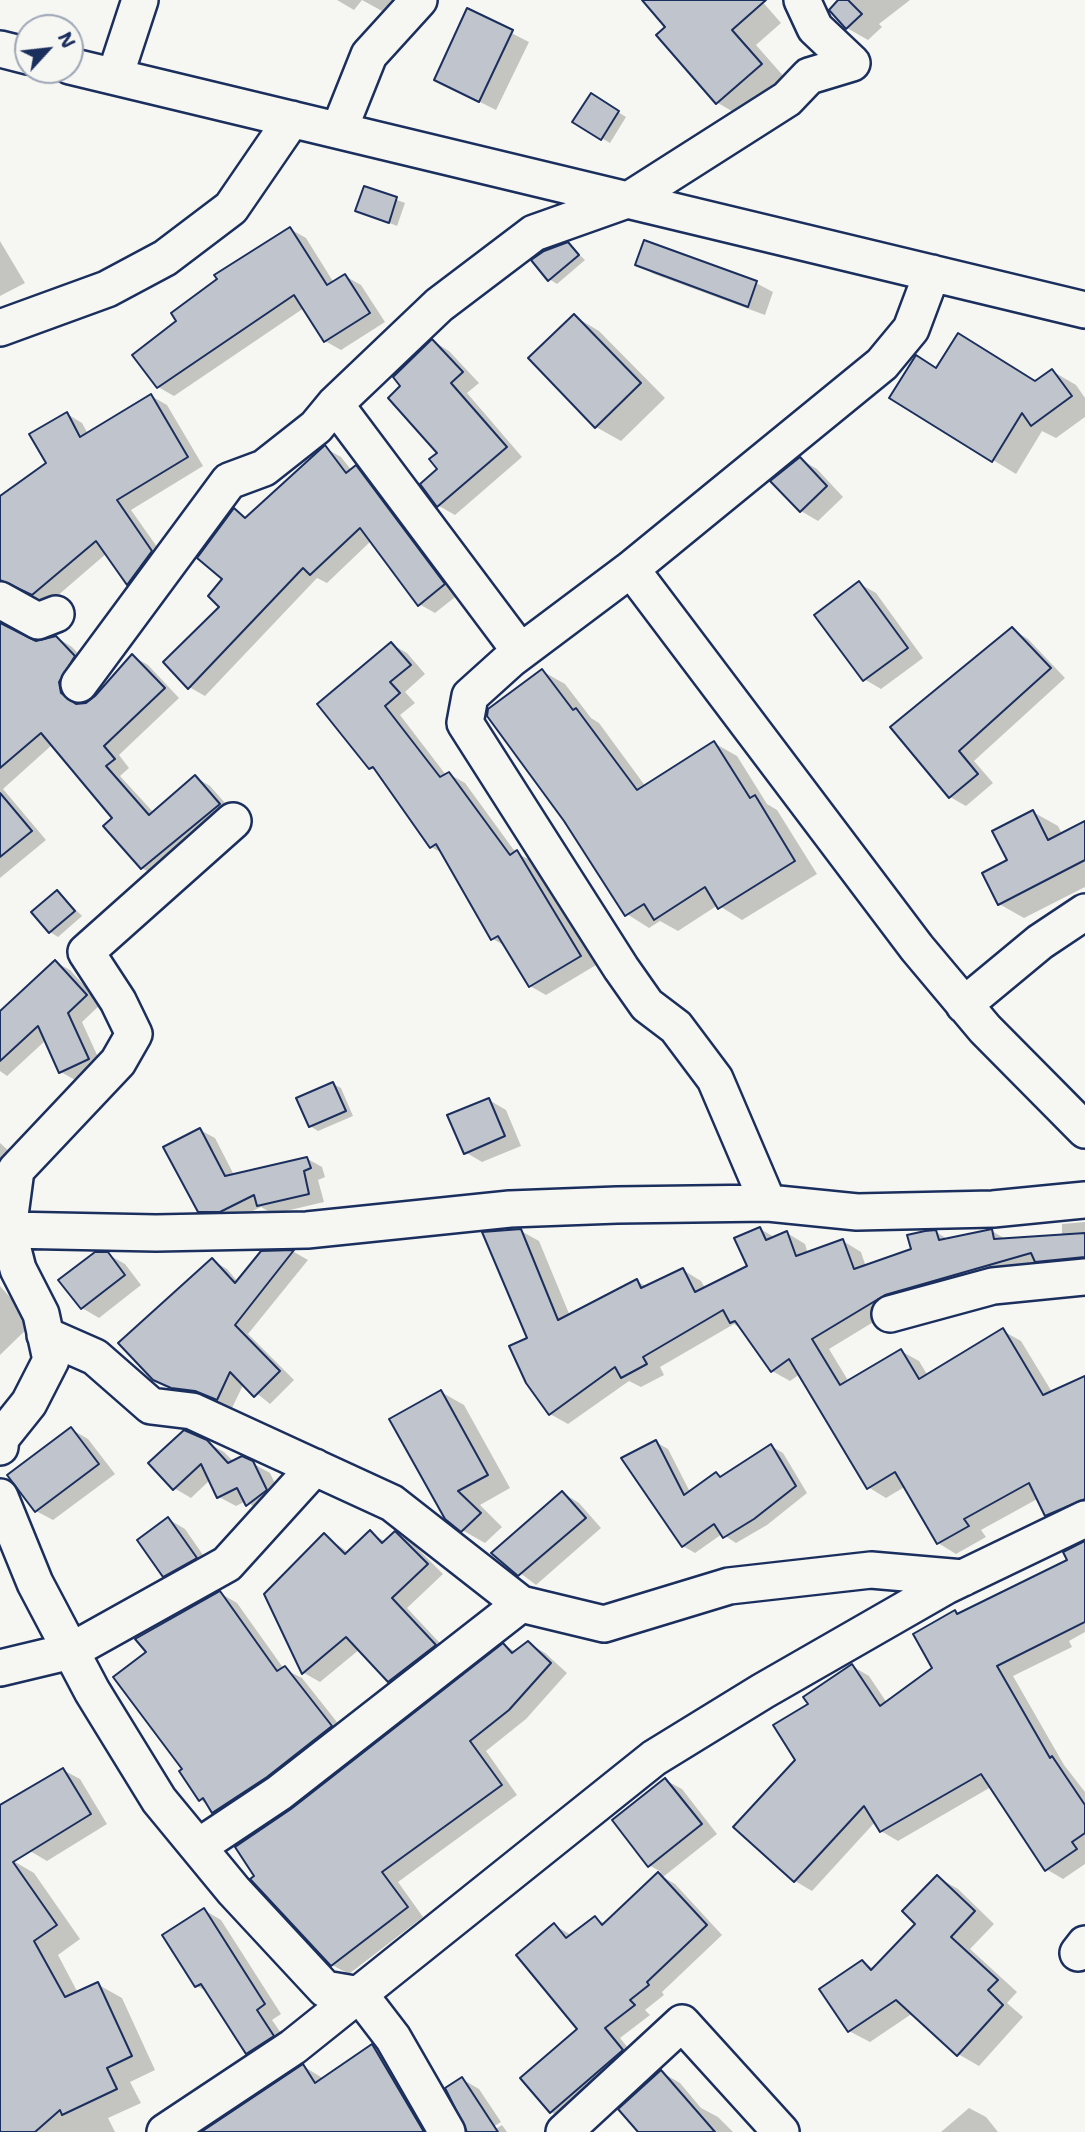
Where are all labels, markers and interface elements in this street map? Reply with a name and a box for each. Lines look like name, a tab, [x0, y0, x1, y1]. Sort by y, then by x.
north arrow	[14, 14, 84, 84]
text: N	[52, 28, 81, 53]

